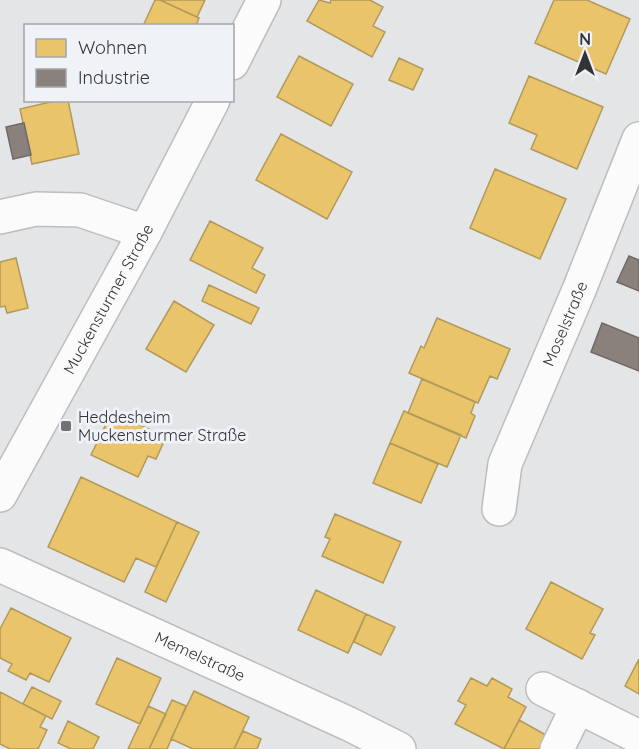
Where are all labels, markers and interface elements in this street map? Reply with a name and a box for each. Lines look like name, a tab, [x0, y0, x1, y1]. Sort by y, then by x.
legend	[24, 24, 234, 102]
north arrow	[555, 24, 615, 84]
text: N	[579, 29, 591, 49]
text: Wohnen	[78, 36, 147, 59]
text: Industrie	[78, 66, 150, 89]
street label: Muckensturmer Straße	[59, 220, 158, 377]
street label: Moselstraße	[538, 278, 592, 369]
place label: Heddesheim Muckensturmer Straße	[78, 407, 246, 445]
marker: Heddesheim Muckensturmer Straße	[59, 419, 73, 433]
street label: Memelstraße	[152, 627, 248, 685]

